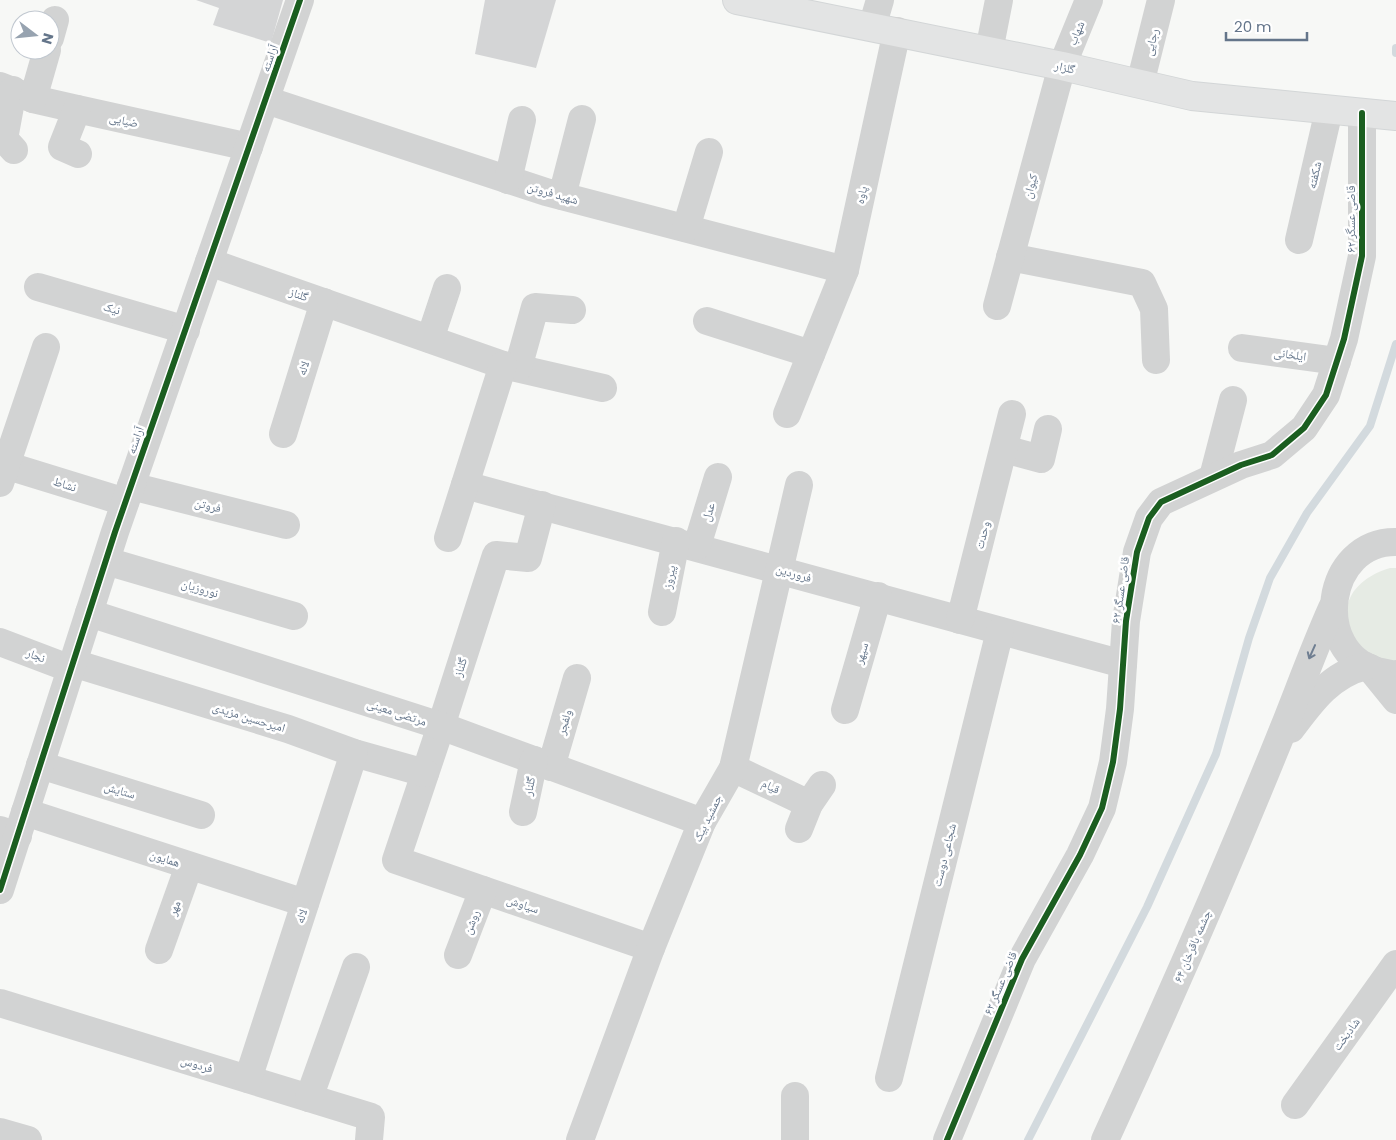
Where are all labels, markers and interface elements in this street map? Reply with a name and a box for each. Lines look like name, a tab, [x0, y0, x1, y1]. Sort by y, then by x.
north arrow	[10, 10, 60, 60]
scale bar	[1226, 10, 1307, 42]
text: 20 m	[1234, 16, 1272, 37]
street label: شهاب	[1063, 18, 1089, 48]
street label: رجایی	[1139, 26, 1163, 57]
text: N	[36, 31, 59, 46]
street label: آراسته	[256, 41, 282, 74]
street label: گلزار	[1052, 56, 1077, 78]
street label: ضیایی	[108, 109, 140, 131]
street label: شکفته	[1303, 159, 1325, 190]
street label: کیوان	[1019, 172, 1041, 200]
street label: شهید فروتن	[526, 178, 581, 208]
street label: پاوه	[851, 184, 871, 205]
street label: قاضی عسگر ۶۲	[1342, 185, 1359, 253]
street label: گلناز	[286, 283, 311, 305]
street label: نیک	[102, 297, 122, 319]
street label: ایلخانی	[1273, 343, 1307, 365]
street label: لاله	[293, 359, 313, 377]
street label: آراسته	[122, 423, 148, 456]
street label: نشاط	[51, 472, 79, 496]
street label: فروتن	[193, 494, 223, 516]
street label: عدل	[697, 500, 719, 524]
street label: وحدت	[970, 519, 994, 551]
street label: قاضی عسگر ۶۲	[1107, 555, 1133, 625]
street label: فروردین	[774, 560, 814, 586]
street label: پیروز	[658, 563, 680, 591]
street label: نوروزیان	[179, 575, 221, 601]
street label: سپهر	[850, 640, 872, 667]
street label: نجار	[23, 643, 48, 666]
one-way arrow	[1307, 644, 1316, 659]
street label: گلناز	[449, 655, 471, 680]
street label: مرتضی معینی	[365, 694, 429, 730]
street label: امیرحسین مزیدی	[211, 698, 288, 736]
street label: ولفجر	[552, 707, 576, 738]
street label: قیام	[759, 774, 783, 798]
street label: گلنار	[518, 775, 539, 798]
street label: ستایش	[102, 777, 138, 803]
street label: جمشید بیک	[688, 791, 726, 845]
street label: شجاعی دوست	[928, 821, 960, 888]
street label: همایون	[148, 845, 182, 871]
street label: سیاوش	[505, 891, 541, 917]
street label: مهر	[163, 898, 185, 919]
street label: لاله	[291, 907, 311, 925]
street label: روشن	[459, 907, 484, 937]
street label: چشمه باقرخان ۶۴	[1169, 907, 1215, 985]
street label: قاضی عسگر ۶۲	[979, 949, 1021, 1017]
street label: شادبخت	[1328, 1014, 1364, 1054]
street label: فردوس	[179, 1051, 215, 1077]

